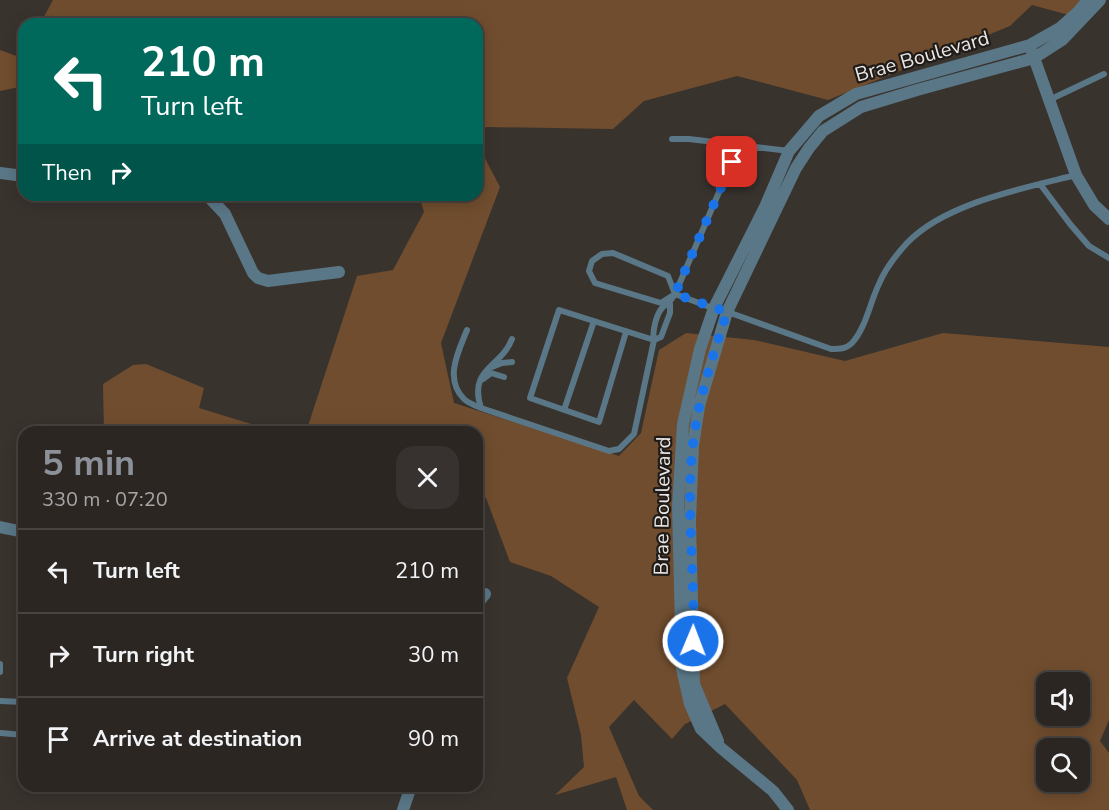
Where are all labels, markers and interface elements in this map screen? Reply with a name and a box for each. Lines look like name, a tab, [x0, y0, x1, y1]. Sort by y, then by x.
street label: Brae Boulevard	[852, 24, 992, 89]
text: 210 m	[141, 34, 265, 91]
icon: left	[42, 42, 120, 120]
text: Turn left	[141, 88, 242, 125]
pin	[706, 136, 757, 187]
icon: arrive	[715, 145, 748, 178]
icon: right	[104, 156, 137, 189]
text: Then	[42, 158, 92, 188]
street label: Brae Boulevard	[648, 437, 677, 576]
text: 5 min	[42, 439, 135, 488]
button: close	[396, 446, 459, 509]
text: 330 m · 07:20	[42, 486, 168, 513]
icon: left	[42, 555, 75, 588]
text: Turn left	[93, 556, 180, 586]
text: 210 m	[395, 556, 459, 586]
position arrow	[661, 609, 725, 673]
icon: right	[42, 639, 75, 672]
text: Turn right	[93, 640, 194, 670]
text: 30 m	[408, 640, 459, 670]
map controls	[1036, 672, 1090, 792]
button: sound	[1036, 672, 1090, 726]
icon: arrive	[42, 723, 75, 756]
text: Arrive at destination	[93, 724, 302, 754]
text: 90 m	[408, 724, 459, 754]
button: search	[1036, 738, 1090, 792]

